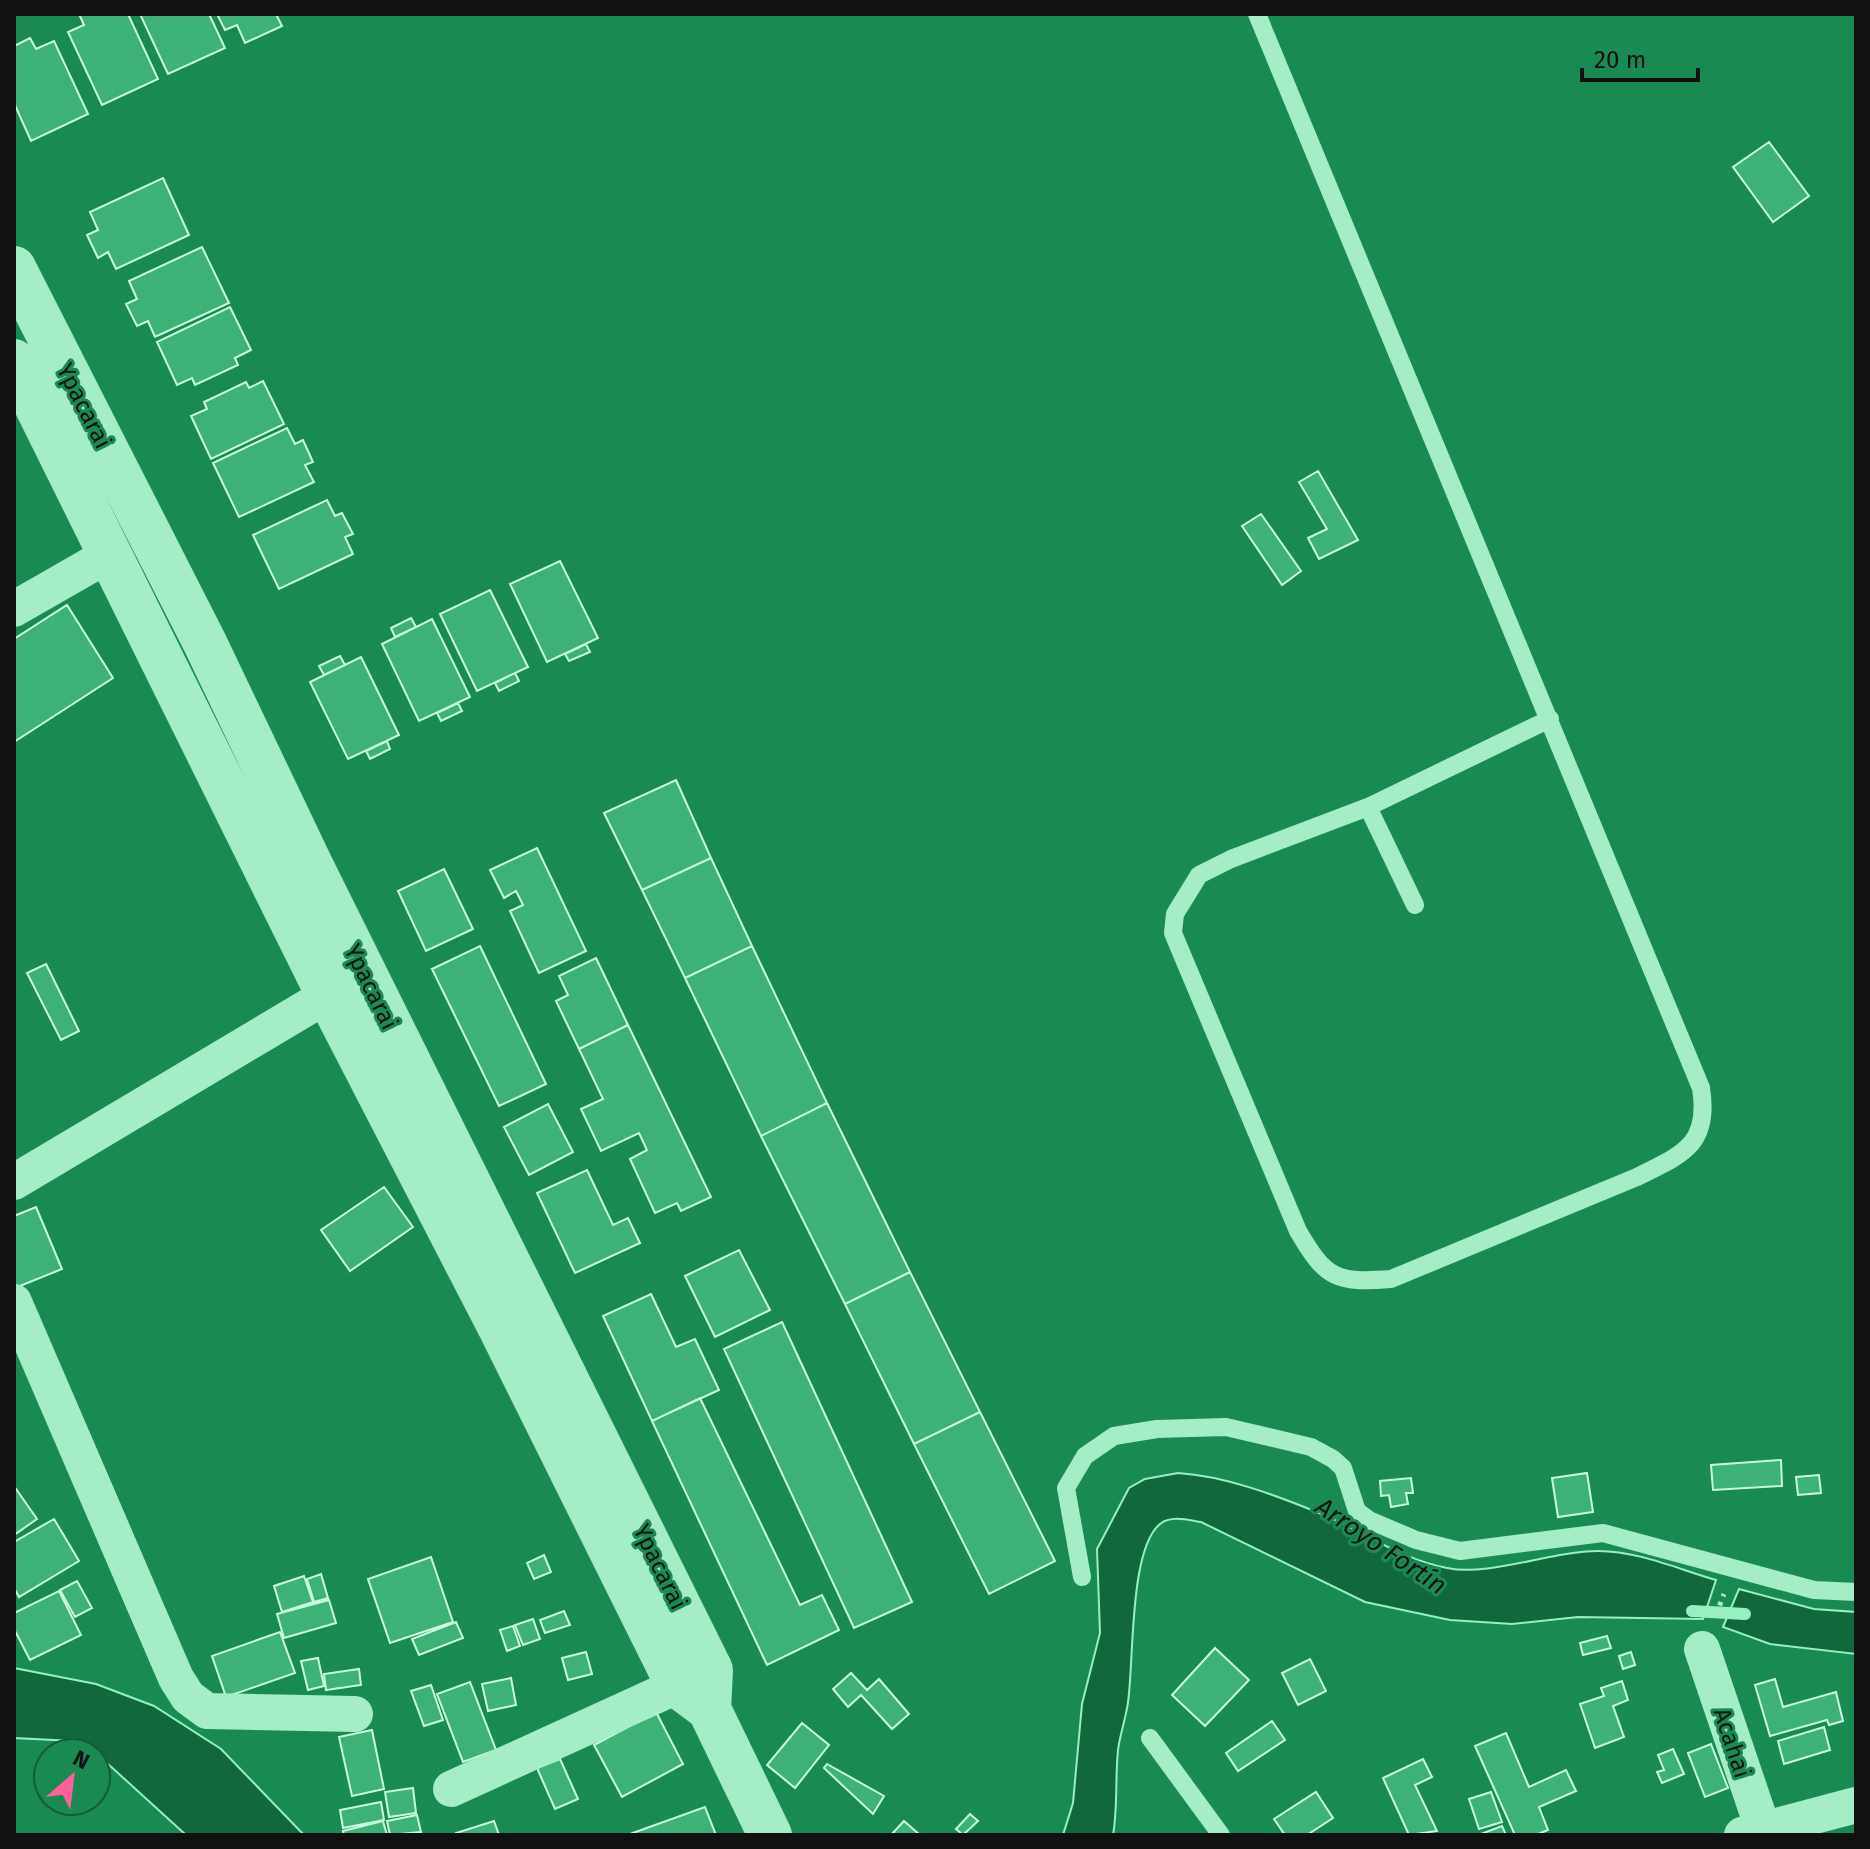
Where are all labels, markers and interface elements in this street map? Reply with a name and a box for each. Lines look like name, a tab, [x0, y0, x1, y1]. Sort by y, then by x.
scale bar	[1582, 32, 1698, 82]
text: 20 m	[1594, 46, 1646, 74]
street label: Ypacarai	[51, 359, 117, 453]
street label: Ypacarai	[338, 940, 404, 1034]
water label: Arroyo Fortín	[1309, 1490, 1452, 1601]
street label: Ypacarai	[627, 1520, 693, 1614]
street label: Acahai	[1708, 1704, 1756, 1782]
north arrow	[32, 1737, 112, 1817]
text: N	[68, 1744, 94, 1775]

